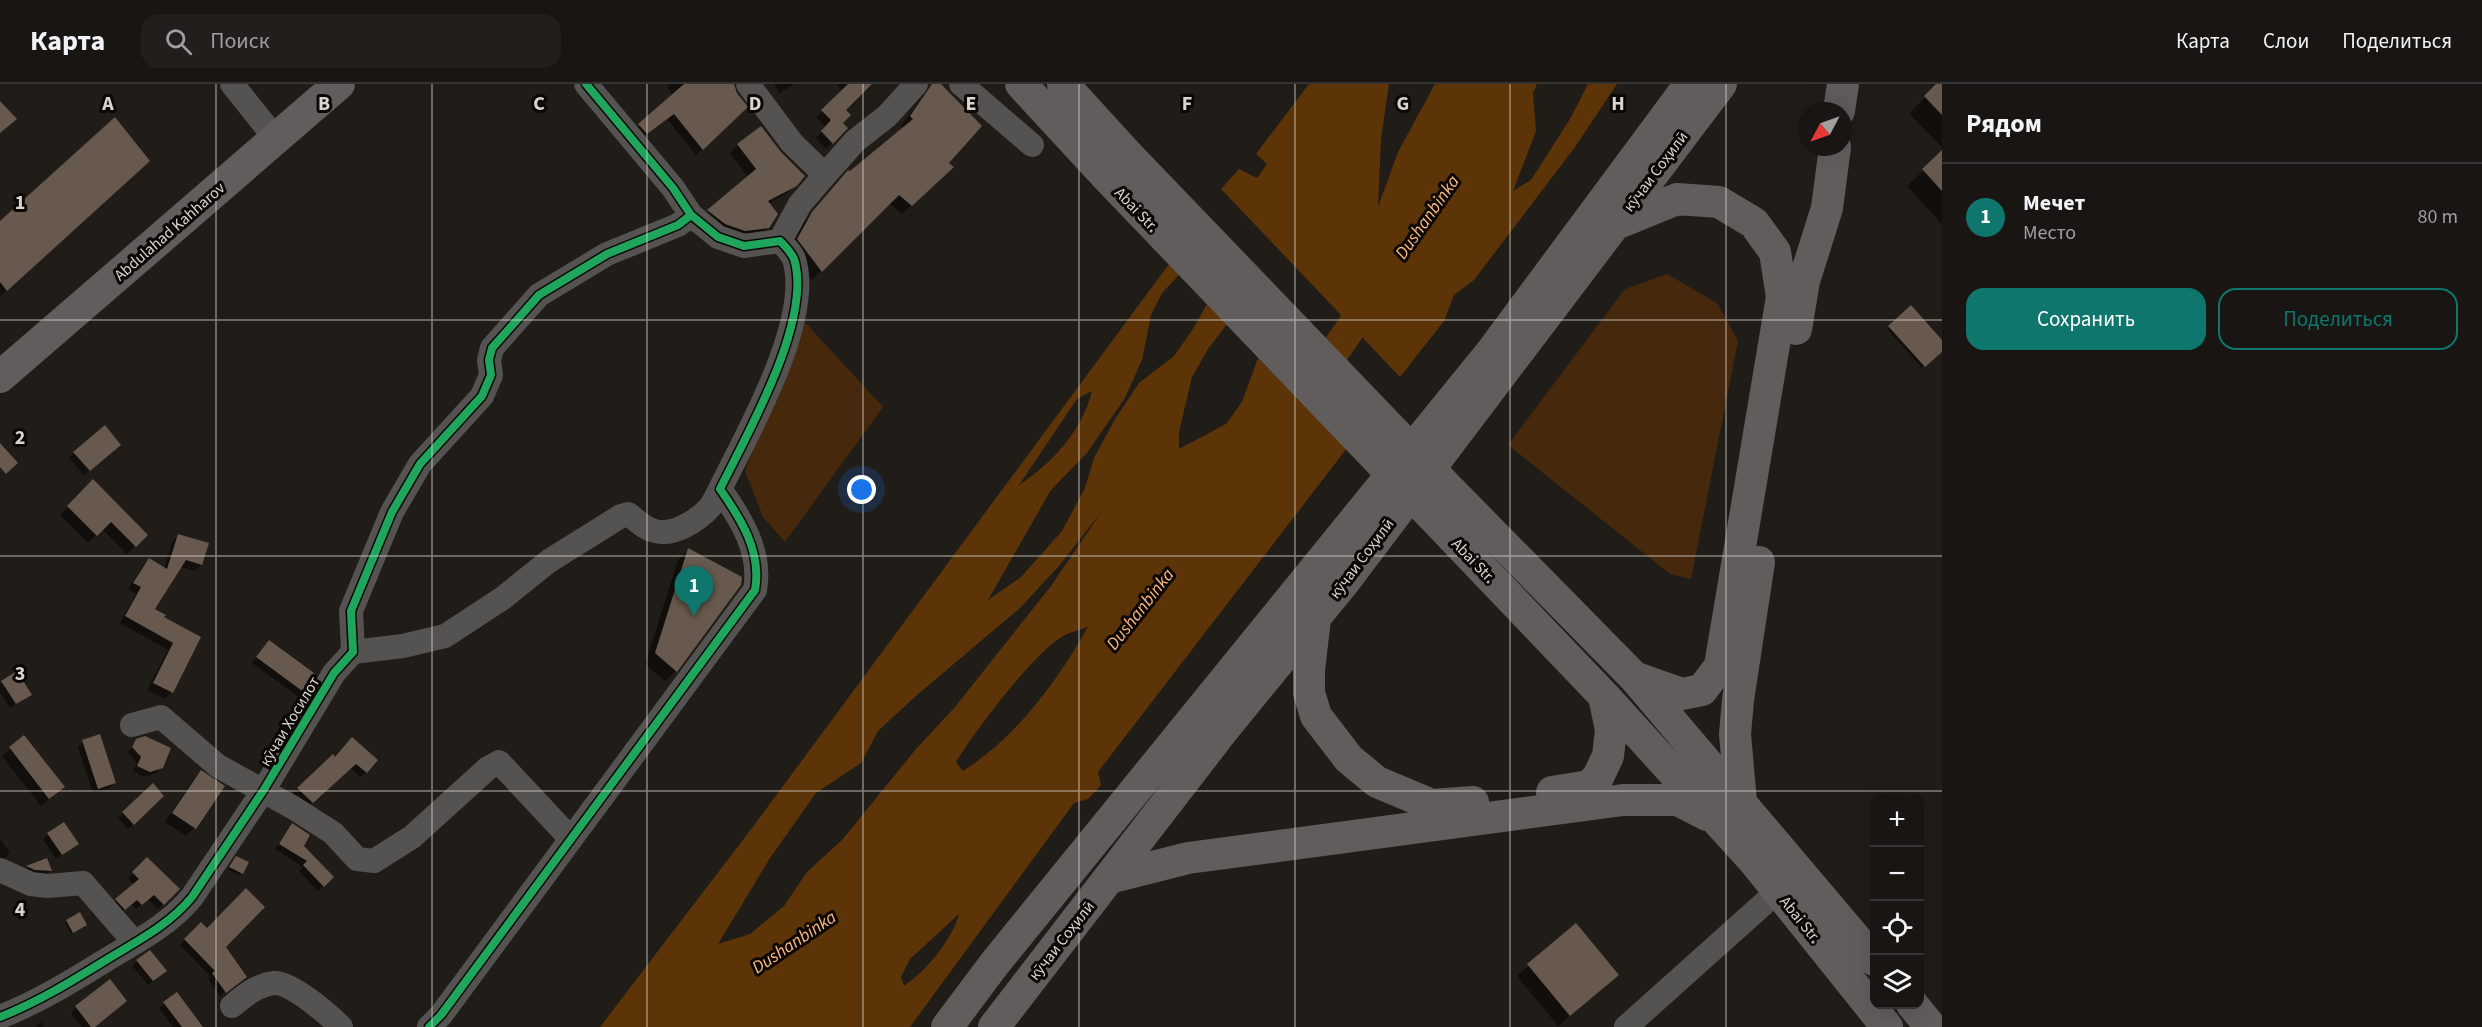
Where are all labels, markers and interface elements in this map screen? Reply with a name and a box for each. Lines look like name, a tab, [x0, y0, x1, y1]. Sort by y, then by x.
search box	[141, 14, 561, 68]
text: Карта	[30, 21, 105, 61]
icon: search	[162, 25, 195, 58]
text: Поиск	[210, 25, 270, 57]
text: Карта	[2176, 26, 2230, 56]
text: Слои	[2263, 26, 2309, 56]
text: Поделиться	[2342, 26, 2452, 56]
text: A	[101, 90, 114, 118]
text: B	[318, 90, 330, 118]
text: C	[533, 90, 545, 118]
text: D	[749, 90, 761, 118]
text: E	[966, 90, 976, 118]
text: F	[1182, 90, 1192, 118]
text: G	[1397, 90, 1409, 118]
text: H	[1611, 90, 1625, 118]
north arrow	[1798, 102, 1852, 156]
text: Рядом	[1966, 105, 2042, 142]
street label: кӯчаи Соҳилӣ	[1618, 127, 1693, 216]
water label: Dushanbinka	[1389, 170, 1466, 264]
street label: Abdulahad Kahharov	[109, 177, 230, 286]
street label: Abai Str.	[1109, 182, 1163, 237]
text: Мечет	[2023, 187, 2085, 219]
text: 1	[15, 189, 25, 217]
text: 1	[1980, 203, 1991, 231]
text: 80 m	[2418, 203, 2458, 231]
text: Место	[2023, 219, 2076, 247]
button: Сохранить	[1966, 288, 2206, 350]
button: Поделиться	[2218, 288, 2458, 350]
text: 2	[15, 424, 25, 452]
your location	[847, 475, 876, 504]
street label: кӯчаи Соҳилӣ	[1324, 514, 1399, 603]
street label: Abai Str.	[1446, 533, 1500, 588]
water label: Dushanbinka	[1101, 563, 1180, 655]
pin: 1	[674, 566, 714, 616]
text: 3	[15, 660, 25, 688]
street label: кӯчаи Хосилот	[254, 673, 325, 770]
map controls	[1870, 793, 1924, 1009]
button: +	[1870, 793, 1924, 847]
button: −	[1870, 847, 1924, 901]
street label: Abai Str.	[1774, 891, 1826, 948]
text: 4	[15, 896, 26, 924]
street label: кӯчаи Соҳилӣ	[1024, 896, 1100, 985]
button: locate	[1870, 901, 1924, 955]
water label: Dushanbinka	[747, 905, 842, 980]
button: layers	[1870, 955, 1924, 1009]

